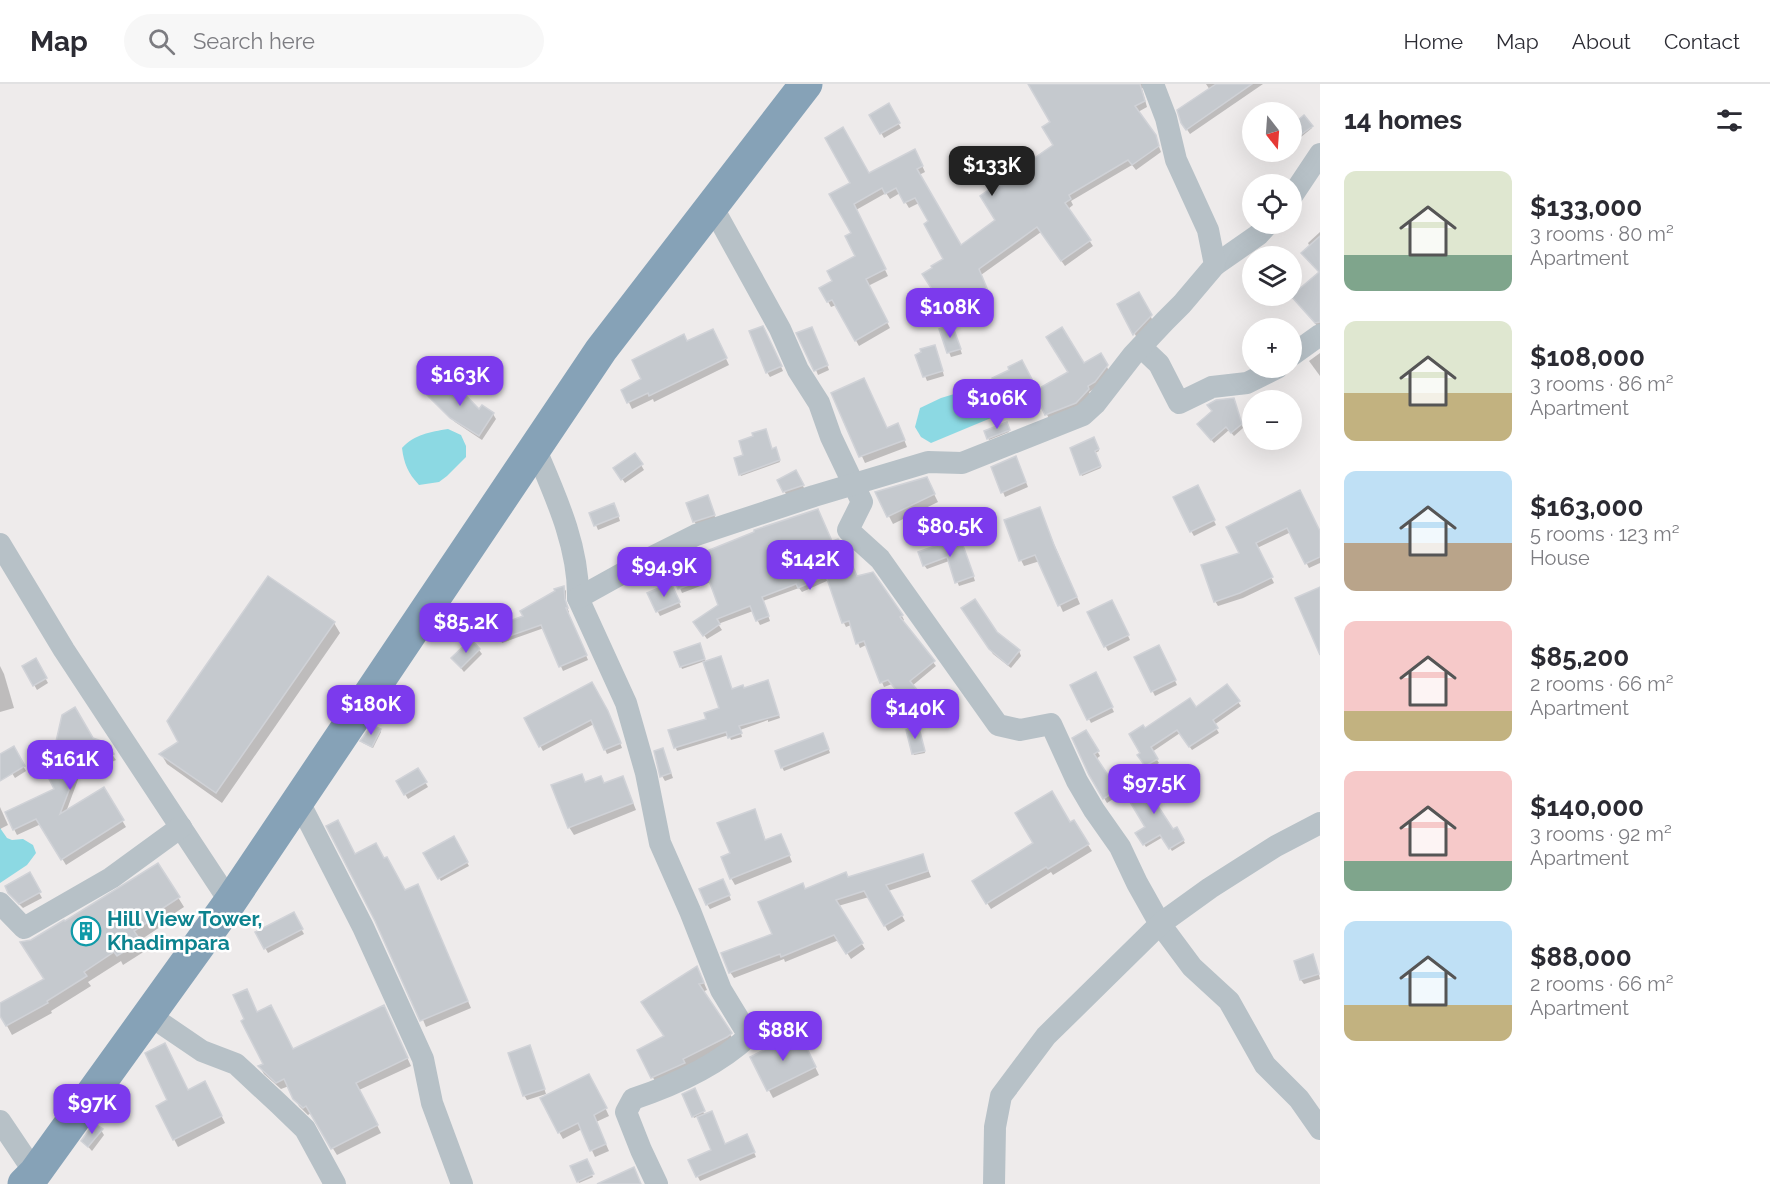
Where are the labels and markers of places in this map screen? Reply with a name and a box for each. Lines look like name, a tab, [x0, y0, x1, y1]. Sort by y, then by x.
pin: $133K	[950, 146, 1034, 197]
pin: $108K	[908, 288, 992, 339]
pin: $163K	[418, 356, 502, 407]
pin: $106K	[955, 379, 1039, 430]
pin: $80.5K	[901, 507, 999, 558]
pin: $142K	[768, 540, 852, 591]
pin: $94.9K	[615, 547, 713, 598]
pin: $85.2K	[417, 603, 515, 654]
pin: $180K	[329, 685, 413, 736]
pin: $140K	[873, 689, 957, 740]
pin: $161K	[28, 740, 112, 791]
pin: $97.5K	[1105, 764, 1203, 815]
place label: Hill View Tower, Khadimpara	[107, 906, 262, 955]
building icon: Hill View Tower, Khadimpara	[70, 915, 102, 947]
pin: $88K	[747, 1011, 819, 1062]
pin: $97K	[56, 1084, 128, 1135]

